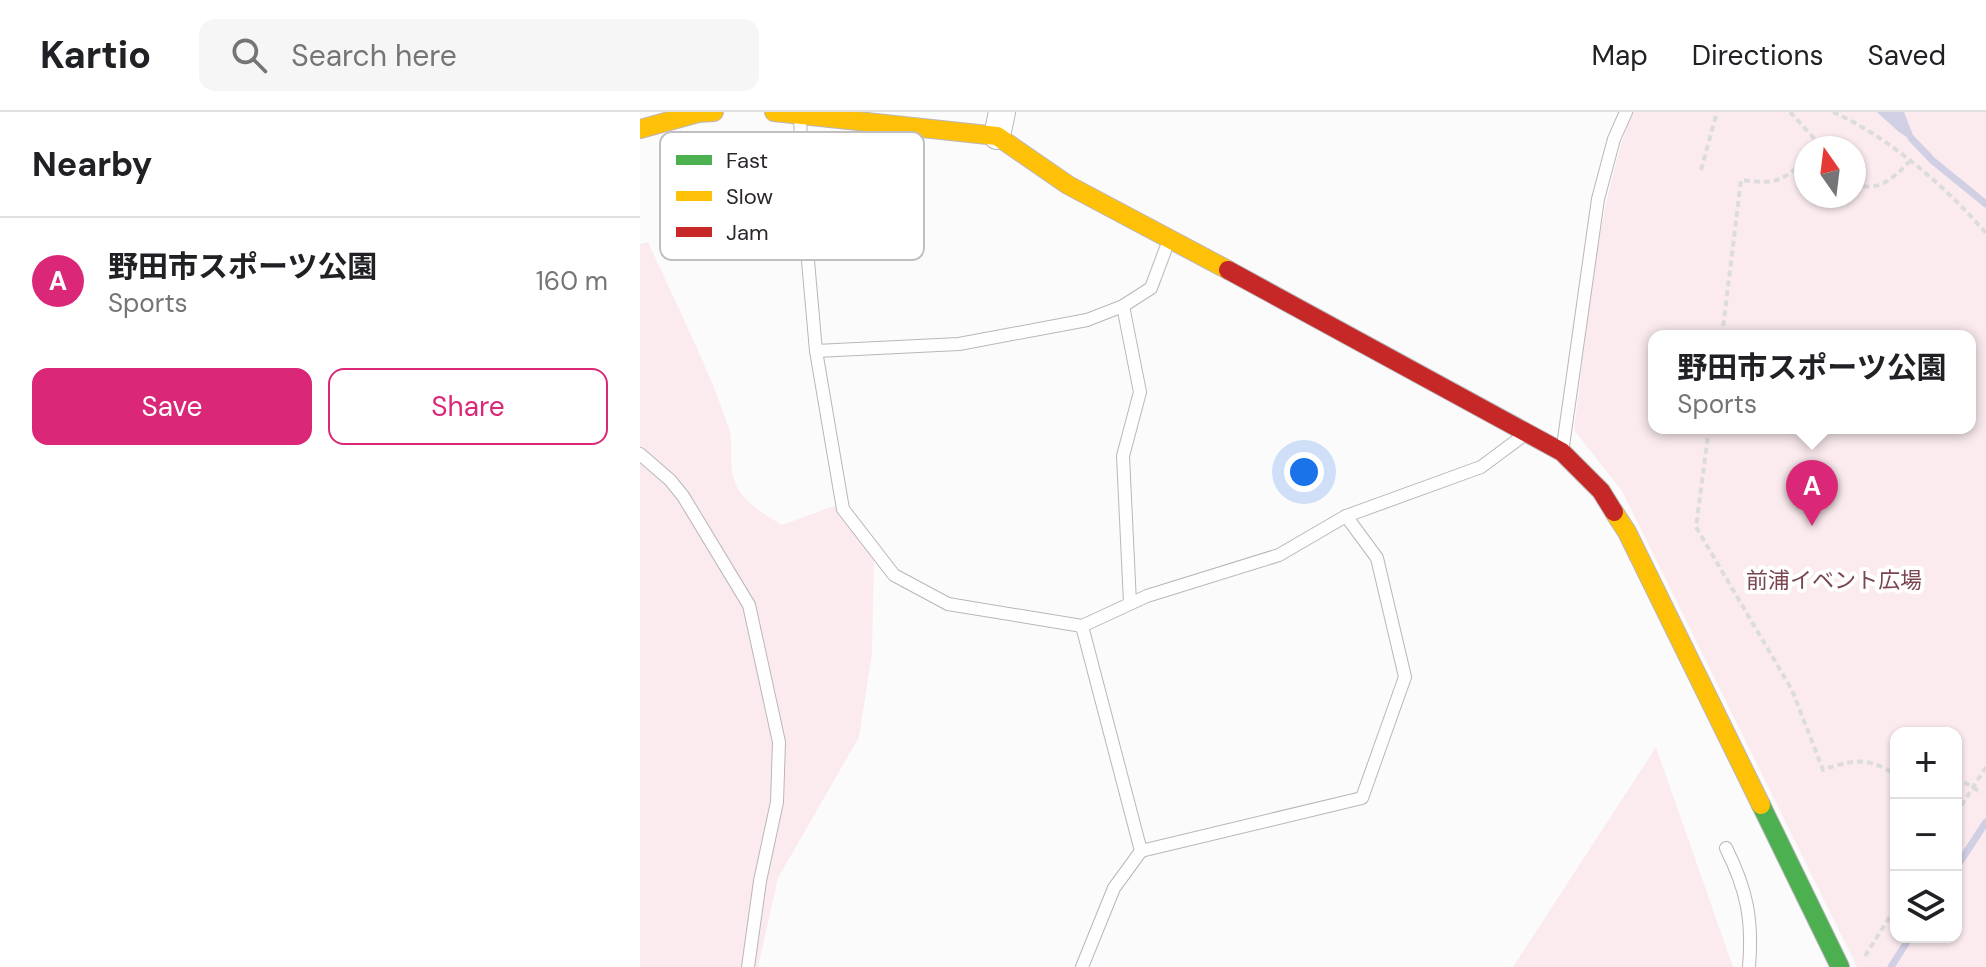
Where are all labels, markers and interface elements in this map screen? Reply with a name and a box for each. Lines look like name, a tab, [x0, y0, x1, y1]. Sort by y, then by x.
search box	[199, 19, 759, 91]
text: Kartio	[40, 30, 151, 80]
icon: search	[227, 33, 271, 77]
text: Search here	[291, 36, 457, 75]
text: Map	[1591, 37, 1648, 74]
text: Directions	[1692, 37, 1824, 74]
text: Saved	[1868, 37, 1946, 74]
legend	[660, 132, 924, 260]
north arrow	[1794, 136, 1866, 208]
text: Nearby	[32, 142, 152, 187]
text: Fast	[726, 146, 768, 175]
text: Slow	[726, 182, 773, 211]
text: Jam	[726, 218, 769, 247]
text: 野田市スポーツ公園	[108, 247, 377, 286]
text: A	[49, 264, 67, 298]
text: 160 m	[536, 264, 608, 298]
text: Sports	[108, 286, 188, 320]
popup	[1648, 330, 1976, 434]
text: 野田市スポーツ公園	[1677, 348, 1947, 387]
button: Save	[32, 368, 312, 445]
button: Share	[328, 368, 608, 445]
text: Sports	[1677, 387, 1757, 421]
your location	[1284, 452, 1324, 492]
pin: A	[1786, 460, 1838, 526]
park label: 前浦イベント広場	[1746, 566, 1922, 595]
map controls	[1890, 727, 1962, 943]
button: +	[1890, 727, 1962, 799]
button: −	[1890, 799, 1962, 871]
button: layers	[1890, 871, 1962, 943]

